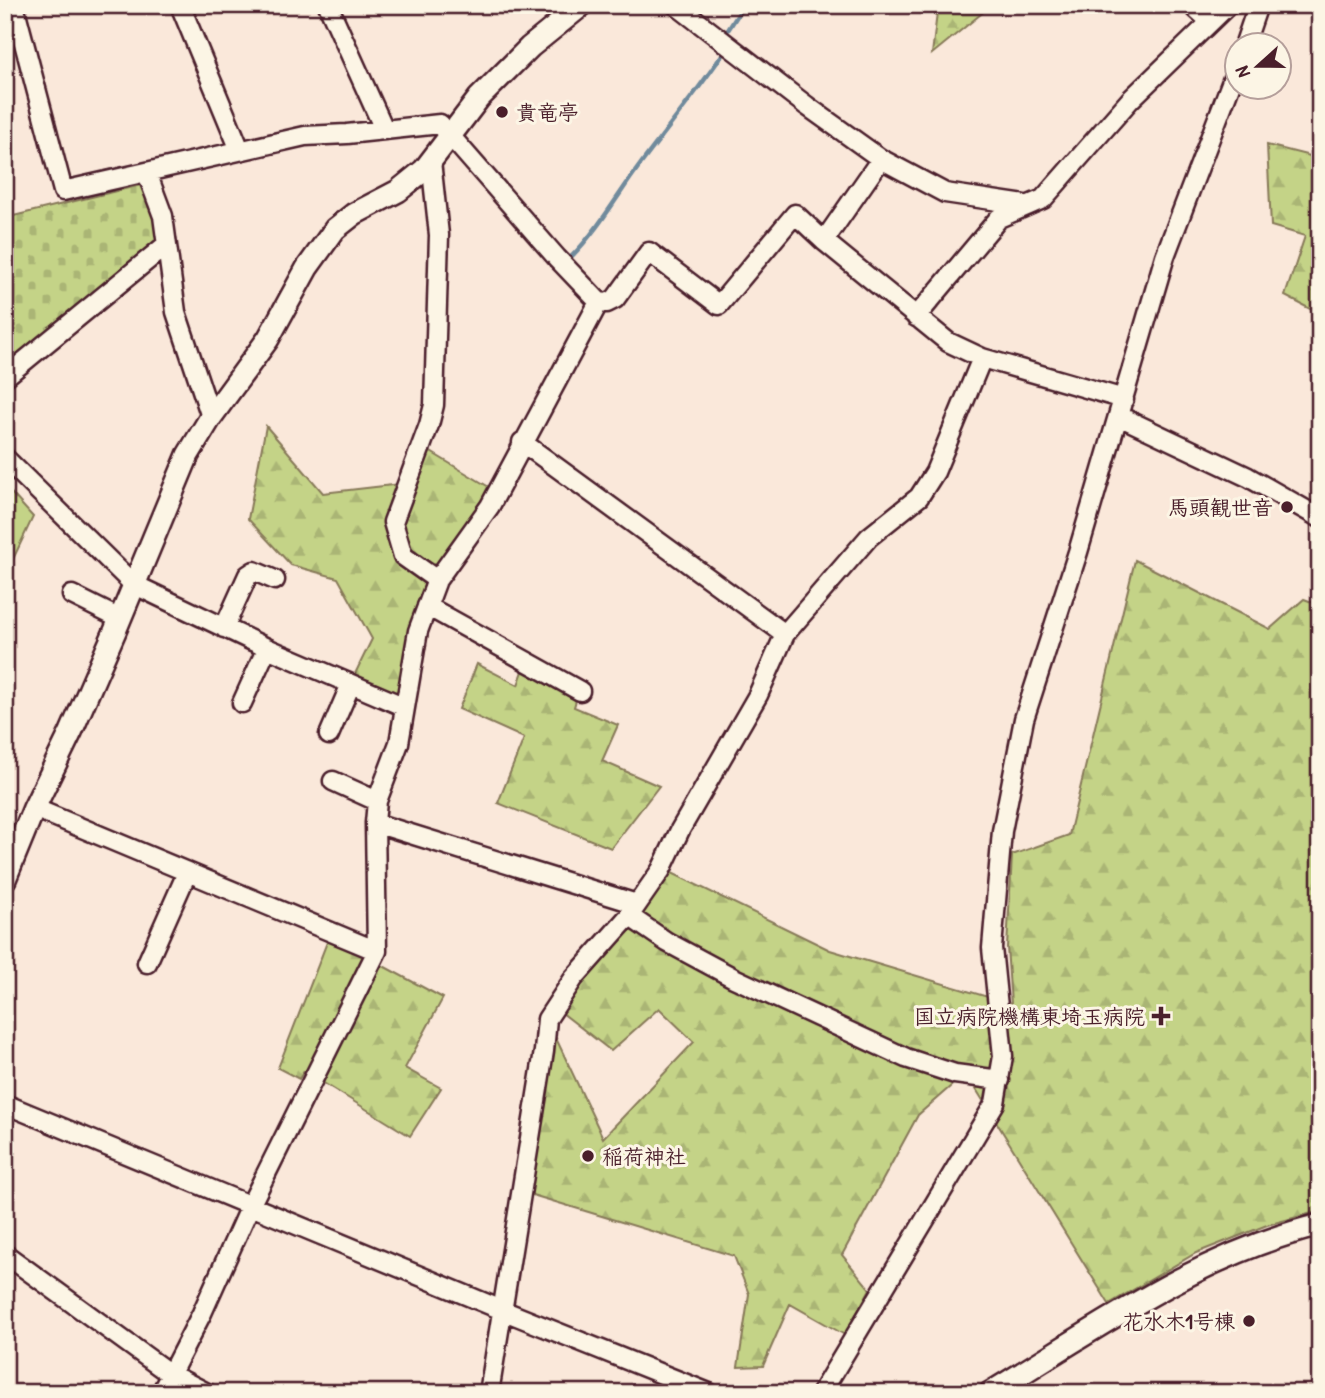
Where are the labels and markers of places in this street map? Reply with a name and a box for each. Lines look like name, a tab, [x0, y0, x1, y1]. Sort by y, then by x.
place label: 貴竜亭	[516, 98, 579, 127]
marker: 貴竜亭	[494, 104, 510, 120]
place label: 馬頭観世音	[1168, 493, 1273, 522]
marker: 馬頭観世音	[1279, 499, 1295, 515]
place label: 国立病院機構東埼玉病院	[914, 1002, 1145, 1031]
marker: 国立病院機構東埼玉病院	[1151, 1006, 1171, 1026]
place label: 稲荷神社	[602, 1142, 686, 1171]
marker: 稲荷神社	[580, 1148, 596, 1164]
place label: 花水木1号棟	[1122, 1307, 1235, 1336]
marker: 花水木1号棟	[1241, 1313, 1257, 1329]

